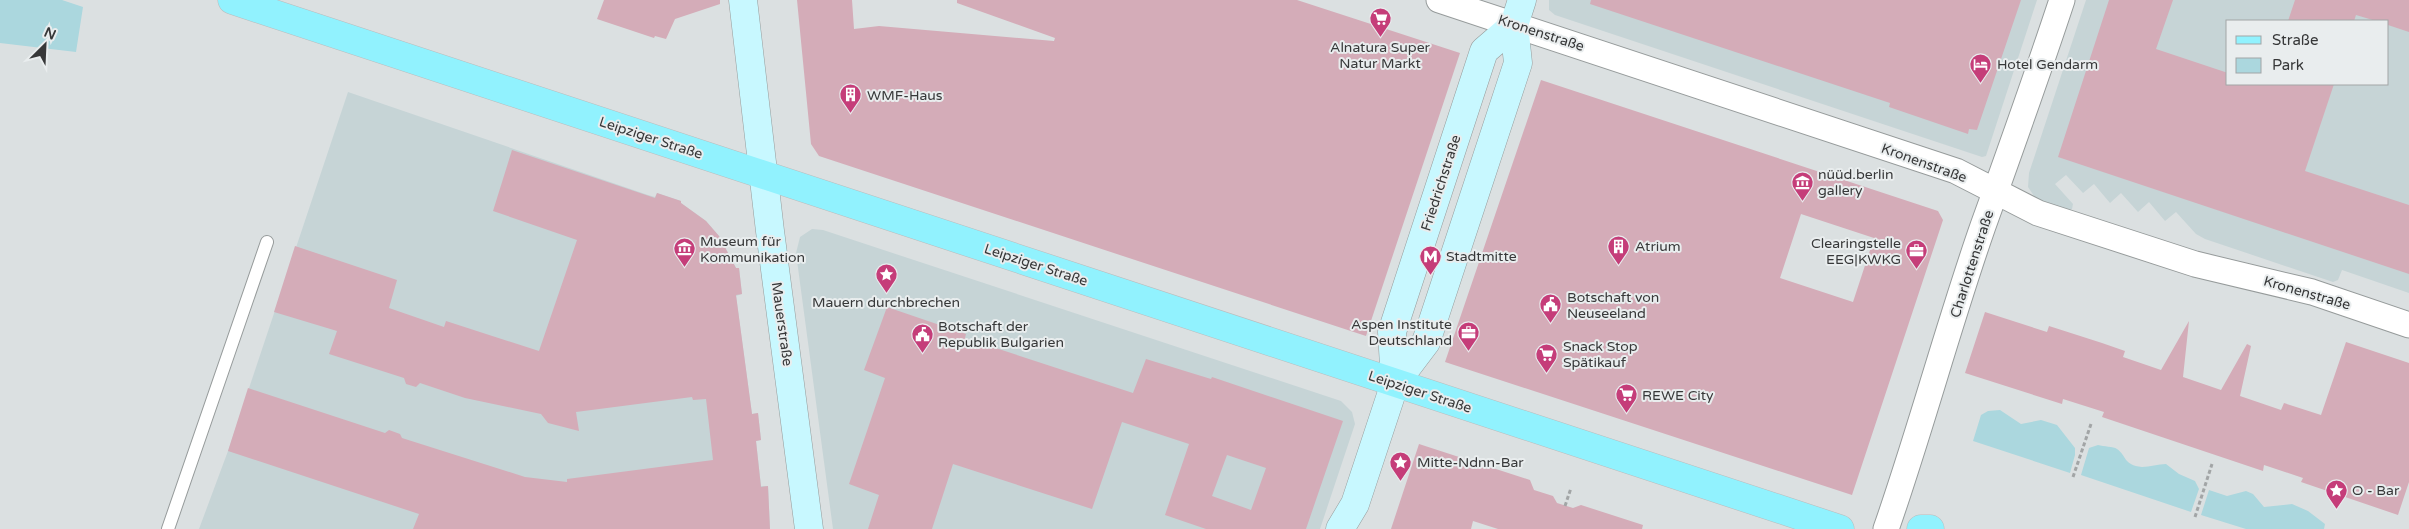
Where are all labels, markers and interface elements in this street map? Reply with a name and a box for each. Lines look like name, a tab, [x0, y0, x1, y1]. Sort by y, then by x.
supermarket icon: Alnatura Super Natur Markt	[1368, 7, 1392, 38]
street label: Kronenstraße	[1496, 11, 1586, 55]
north arrow	[20, 20, 70, 70]
legend	[2226, 20, 2389, 85]
text: N	[41, 24, 59, 44]
text: Straße	[2272, 31, 2318, 49]
place label: Alnatura Super Natur Markt	[1330, 39, 1431, 72]
hotel icon: Hotel Gendarm	[1969, 52, 1993, 83]
place label: Hotel Gendarm	[1997, 56, 2098, 73]
text: Park	[2272, 56, 2304, 74]
building icon: WMF-Haus	[839, 83, 863, 114]
place label: WMF-Haus	[867, 87, 943, 104]
street label: Leipziger Straße	[597, 113, 705, 163]
street label: Friedrichstraße	[1417, 133, 1465, 233]
street label: Kronenstraße	[1879, 140, 1969, 186]
place label: nüüd.berlin gallery	[1818, 166, 1894, 199]
museum icon: nüüd.berlin gallery	[1790, 170, 1814, 201]
street label: Charlottenstraße	[1947, 208, 1997, 320]
place label: Museum für Kommunikation	[700, 233, 805, 266]
building icon: Atrium	[1607, 234, 1631, 265]
place label: Clearingstelle EEG|KWKG	[1811, 235, 1901, 268]
museum icon: Museum für Kommunikation	[672, 237, 696, 268]
place label: Atrium	[1635, 238, 1681, 255]
office icon: Clearingstelle EEG|KWKG	[1905, 239, 1929, 270]
street label: Leipziger Straße	[982, 240, 1090, 290]
metro station icon: Stadtmitte	[1418, 244, 1442, 275]
place label: Stadtmitte	[1446, 248, 1517, 265]
place icon: Mauern durchbrechen	[874, 262, 898, 293]
street label: Kronenstraße	[2262, 272, 2353, 314]
street label: Mauerstraße	[768, 281, 796, 367]
place label: Botschaft von Neuseeland	[1567, 289, 1659, 322]
public building icon: Botschaft von Neuseeland	[1539, 293, 1563, 324]
place label: Mauern durchbrechen	[812, 294, 960, 311]
place label: Aspen Institute Deutschland	[1351, 316, 1452, 349]
place label: Botschaft der Republik Bulgarien	[938, 318, 1064, 351]
office icon: Aspen Institute Deutschland	[1456, 320, 1480, 351]
public building icon: Botschaft der Republik Bulgarien	[910, 322, 934, 353]
place label: Snack Stop Spätikauf	[1563, 338, 1638, 371]
supermarket icon: Snack Stop Spätikauf	[1535, 342, 1559, 373]
street label: Leipziger Straße	[1366, 367, 1474, 417]
supermarket icon: REWE City	[1614, 383, 1638, 414]
place label: REWE City	[1642, 387, 1714, 404]
place icon: Mitte-Ndnn-Bar	[1389, 450, 1413, 481]
place label: Mitte-Ndnn-Bar	[1417, 454, 1524, 471]
place icon: O - Bar	[2324, 478, 2348, 509]
place label: O - Bar	[2352, 482, 2400, 499]

